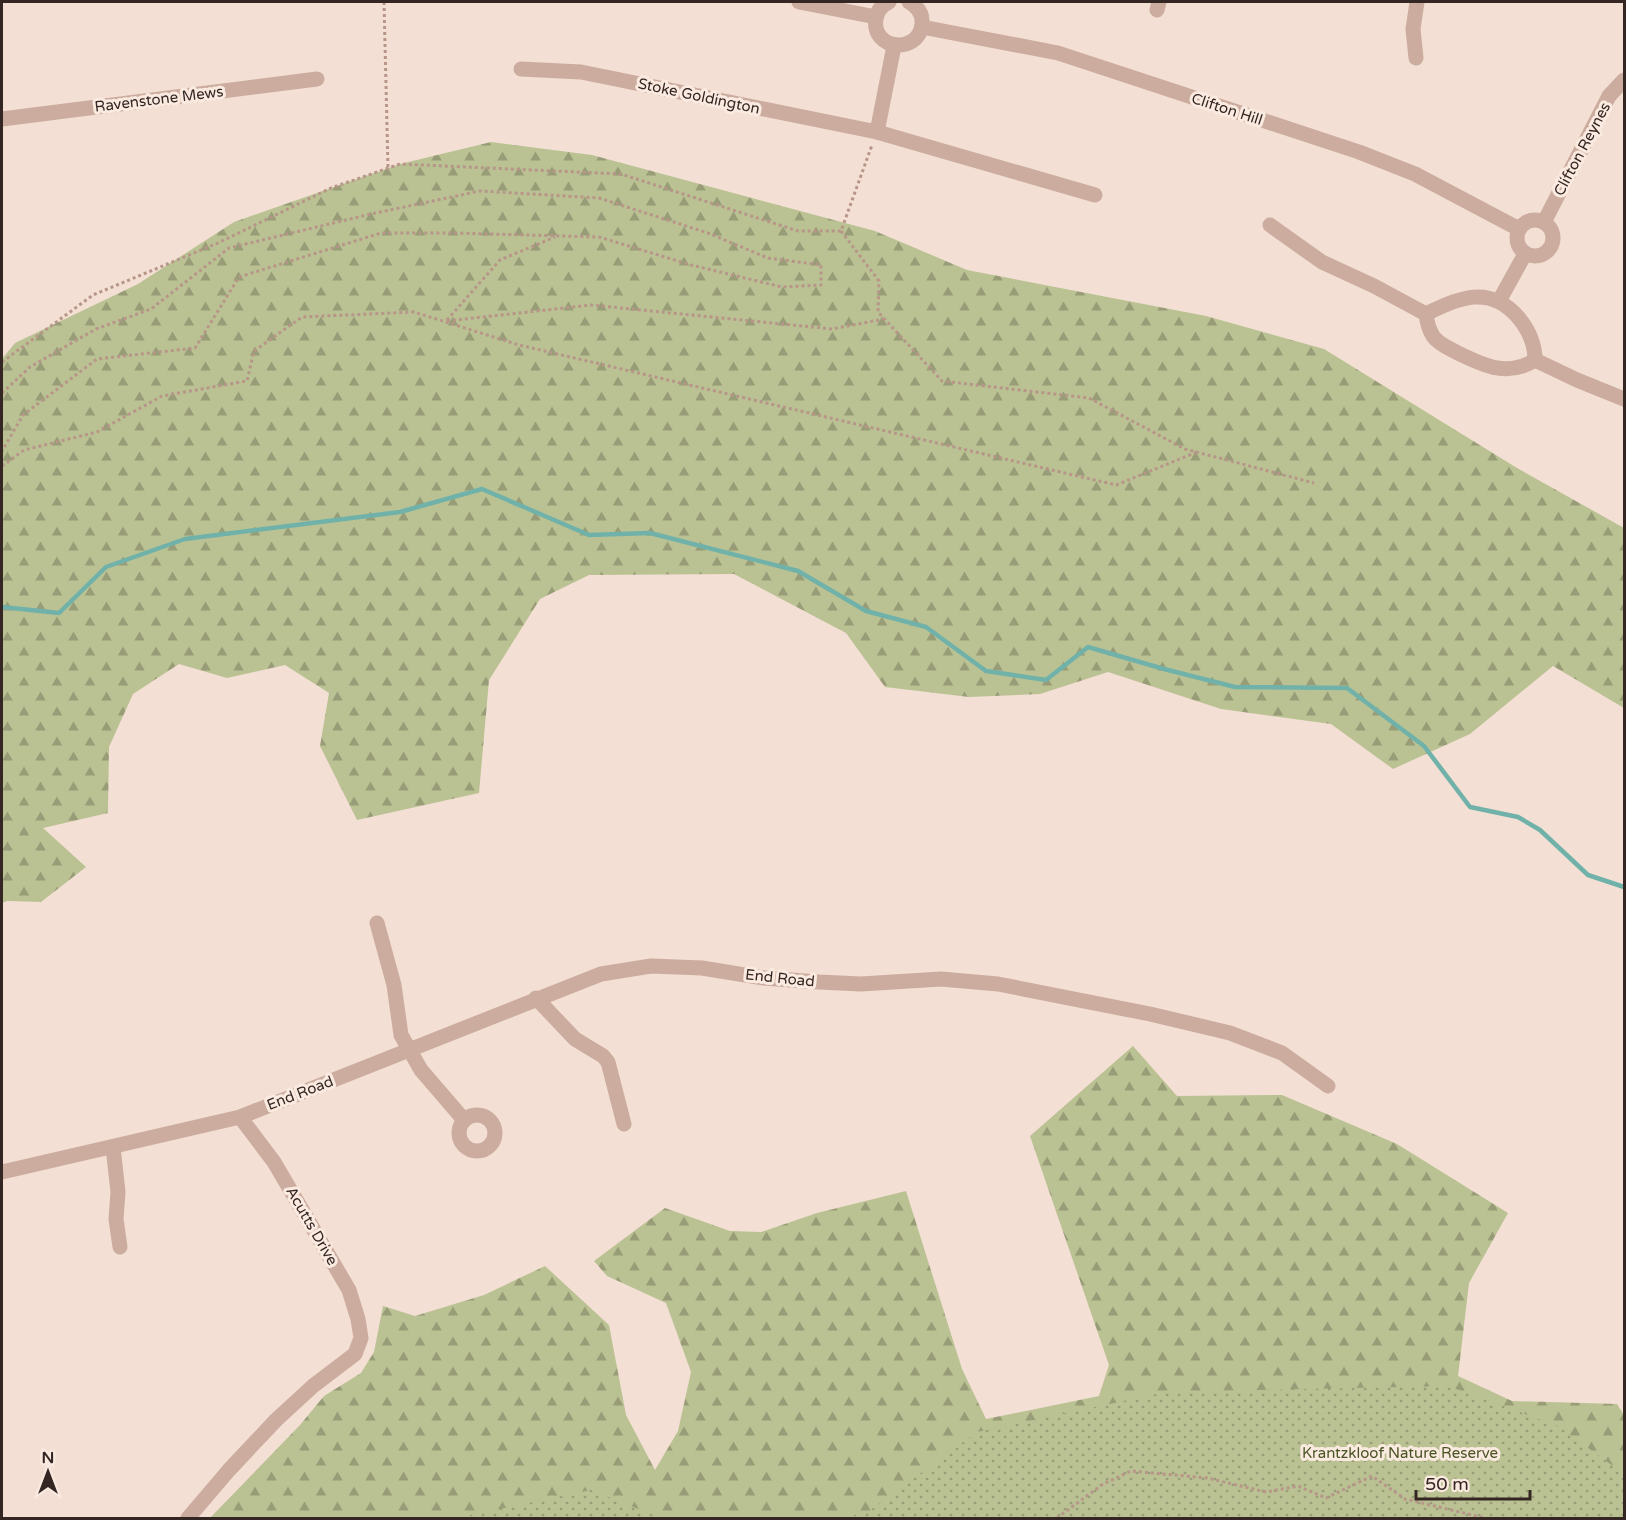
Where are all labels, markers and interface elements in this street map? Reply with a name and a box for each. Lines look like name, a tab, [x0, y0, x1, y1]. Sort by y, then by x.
street label: Stoke Goldington	[636, 74, 762, 118]
street label: Ravenstone Mews	[94, 82, 224, 116]
street label: Clifton Hill	[1189, 89, 1265, 129]
street label: Clifton Reynes	[1550, 99, 1614, 199]
street label: End Road	[744, 965, 816, 991]
street label: End Road	[264, 1072, 336, 1114]
street label: Acutts Drive	[282, 1184, 342, 1268]
north arrow	[18, 1442, 78, 1502]
park label: Krantzkloof Nature Reserve	[1302, 1444, 1498, 1462]
text: N	[42, 1448, 54, 1468]
scale bar	[1416, 1463, 1530, 1501]
text: 50 m	[1425, 1473, 1469, 1495]

